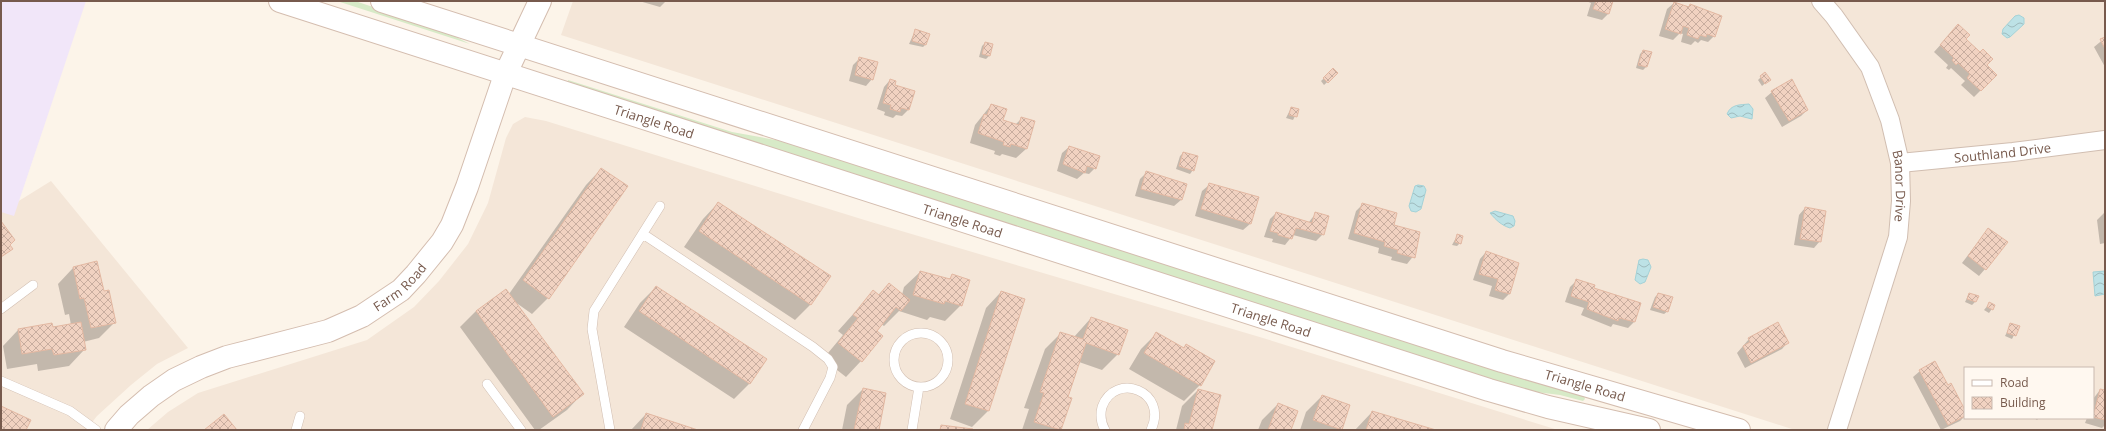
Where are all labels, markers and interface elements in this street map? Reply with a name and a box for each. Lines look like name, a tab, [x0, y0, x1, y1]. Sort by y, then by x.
street label: Triangle Road	[612, 100, 696, 143]
street label: Southland Drive	[1953, 138, 2052, 167]
street label: Banor Drive	[1888, 148, 1910, 223]
street label: Triangle Road	[920, 199, 1005, 242]
street label: Farm Road	[369, 259, 430, 315]
street label: Triangle Road	[1229, 299, 1313, 341]
street label: Triangle Road	[1543, 365, 1628, 405]
legend	[1964, 367, 2094, 419]
text: Road	[2000, 374, 2029, 391]
text: Building	[2000, 394, 2046, 411]

